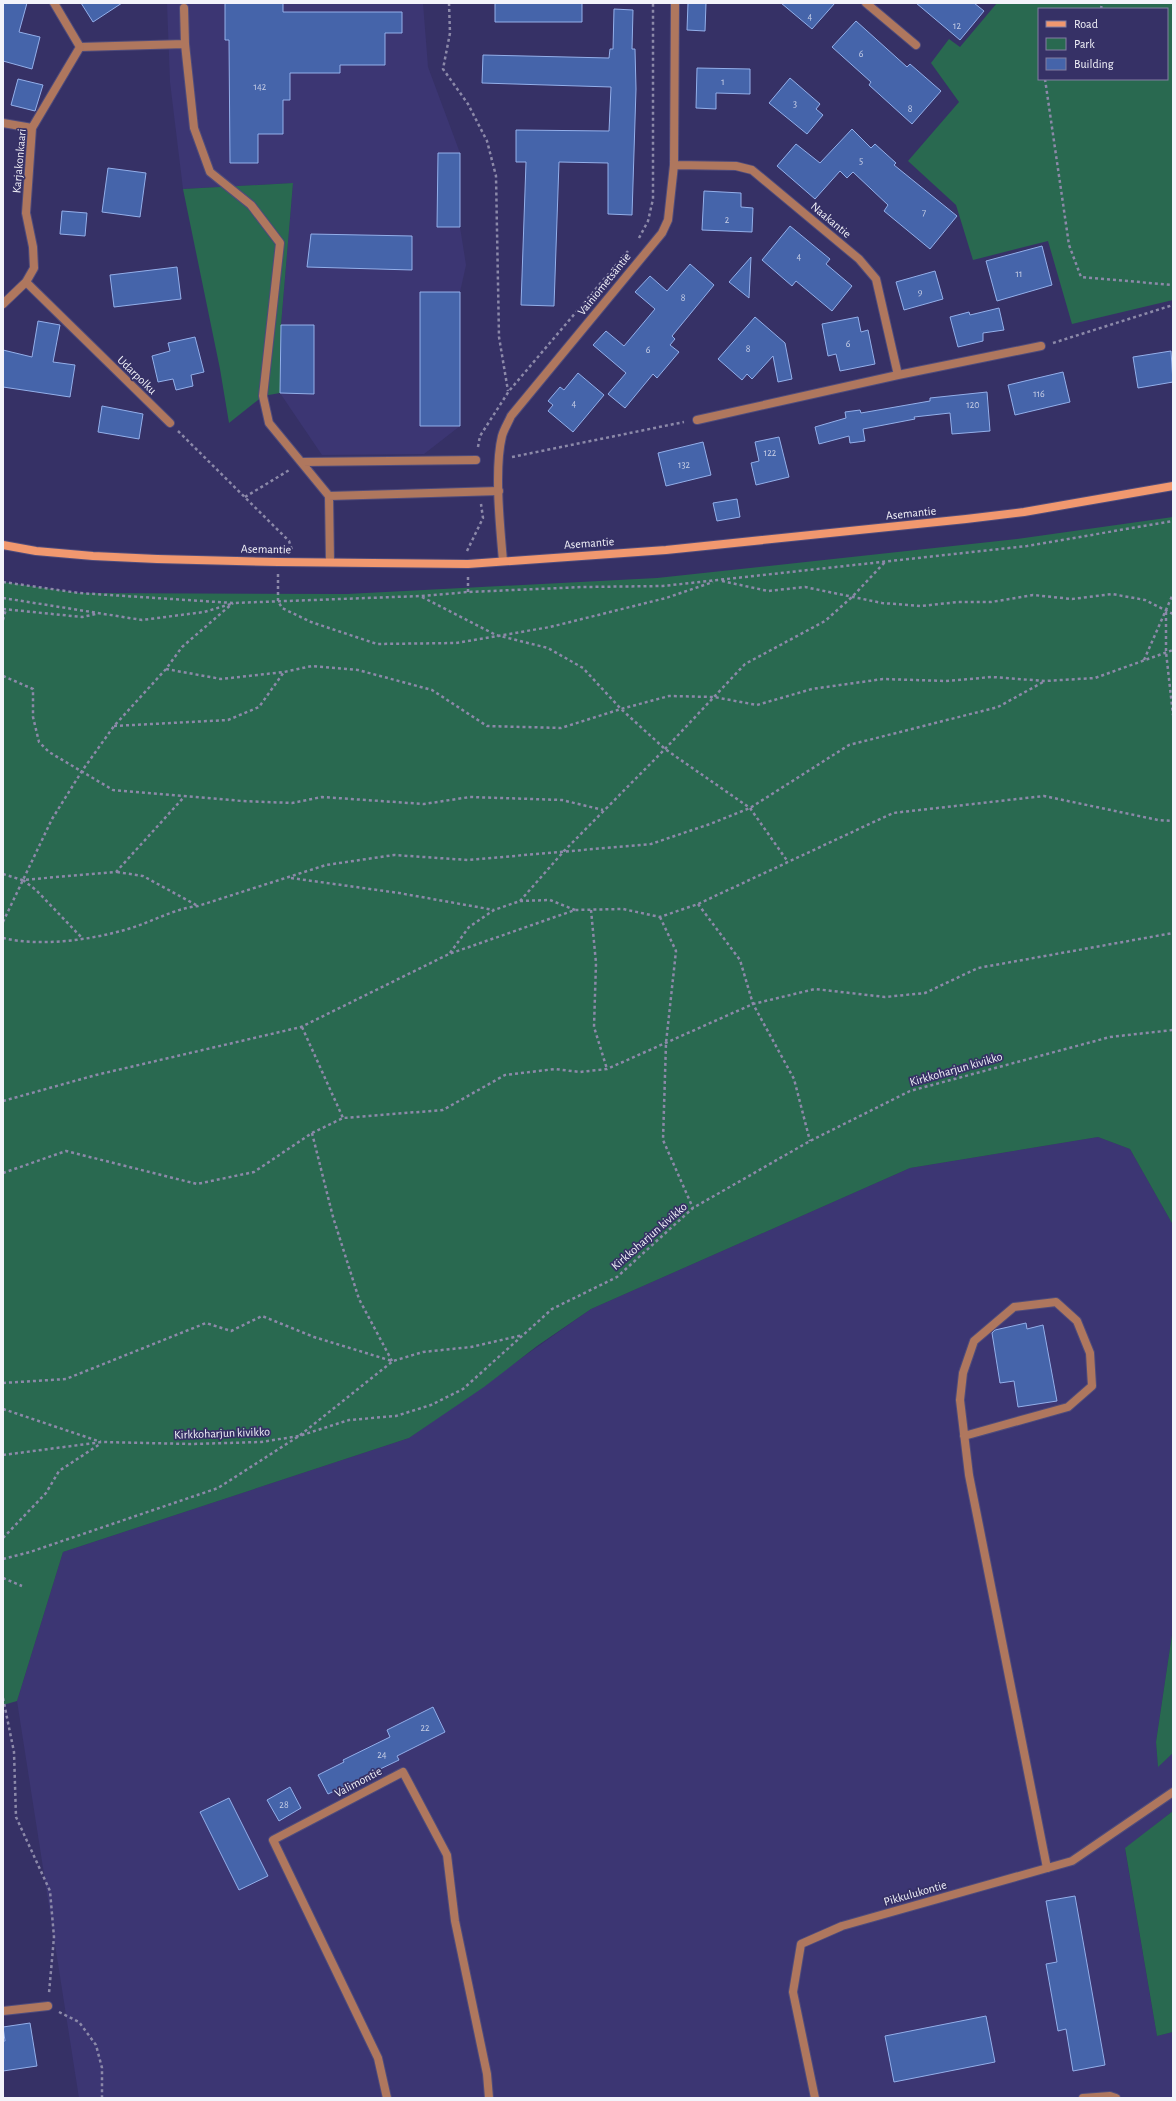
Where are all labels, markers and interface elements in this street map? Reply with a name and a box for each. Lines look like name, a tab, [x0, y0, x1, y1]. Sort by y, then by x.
legend	[1038, 8, 1168, 80]
house number: 4	[808, 12, 813, 22]
text: Road	[1074, 18, 1098, 30]
house number: 12	[953, 21, 961, 31]
text: Park	[1074, 38, 1095, 50]
house number: 6	[859, 49, 864, 59]
text: Building	[1074, 58, 1114, 70]
house number: 1	[721, 77, 725, 87]
house number: 142	[254, 82, 267, 92]
house number: 3	[793, 99, 797, 109]
house number: 8	[908, 104, 913, 114]
street label: Karjakonkaari	[10, 128, 29, 194]
house number: 5	[859, 156, 863, 166]
street label: Naakantie	[809, 200, 853, 240]
house number: 7	[922, 208, 926, 218]
house number: 2	[725, 215, 730, 225]
street label: Vainiometsäntie	[575, 250, 633, 318]
house number: 4	[797, 252, 802, 262]
house number: 11	[1016, 269, 1022, 279]
house number: 9	[918, 287, 923, 297]
house number: 8	[681, 293, 686, 303]
house number: 6	[846, 339, 851, 349]
house number: 8	[746, 344, 751, 354]
house number: 6	[646, 345, 651, 355]
street label: Udarpolku	[115, 354, 159, 396]
house number: 116	[1033, 389, 1045, 399]
house number: 4	[572, 399, 577, 409]
house number: 120	[966, 400, 980, 410]
house number: 122	[764, 448, 777, 458]
house number: 132	[678, 460, 690, 470]
street label: Asemantie	[885, 504, 937, 522]
street label: Asemantie	[563, 535, 615, 551]
street label: Asemantie	[241, 543, 291, 555]
street label: Kirkkoharjun kivikko	[908, 1050, 1004, 1089]
street label: Kirkkoharjun kivikko	[609, 1200, 690, 1273]
street label: Kirkkoharjun kivikko	[174, 1425, 270, 1442]
house number: 22	[420, 1723, 430, 1733]
house number: 24	[377, 1750, 387, 1760]
street label: Valimontie	[333, 1765, 383, 1799]
house number: 28	[279, 1800, 289, 1810]
street label: Pikkulukontie	[882, 1878, 948, 1908]

